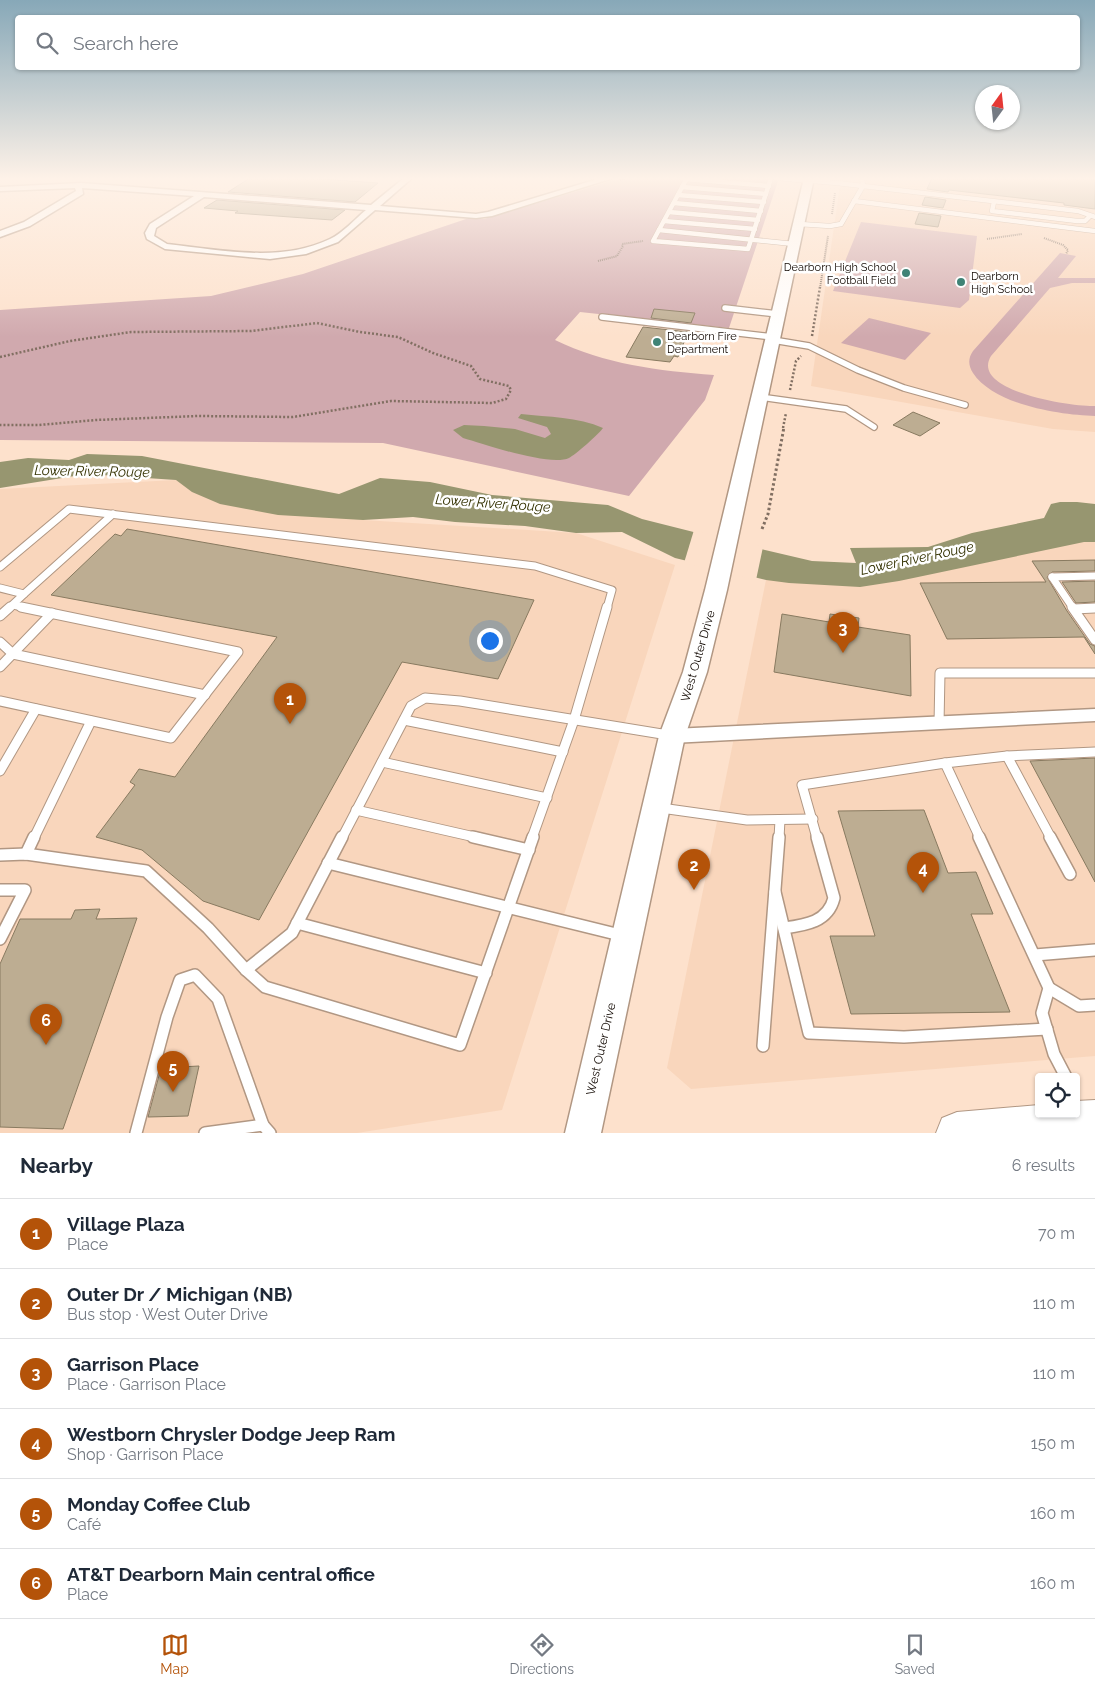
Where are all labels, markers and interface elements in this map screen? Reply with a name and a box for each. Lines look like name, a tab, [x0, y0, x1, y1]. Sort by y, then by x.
search box	[15, 15, 1080, 70]
icon: search	[33, 29, 61, 57]
text: Search here	[73, 32, 179, 54]
north arrow	[975, 85, 1020, 130]
place label: Dearborn High School Football Field	[784, 261, 896, 287]
marker: Dearborn High School Football Field	[900, 267, 912, 279]
place label: Dearborn High School	[971, 270, 1033, 296]
marker: Dearborn High School	[955, 276, 967, 288]
place label: Dearborn Fire Department	[667, 330, 737, 356]
marker: Dearborn Fire Department	[651, 336, 663, 348]
water label: Lower River Rouge	[34, 462, 150, 480]
water label: Lower River Rouge	[435, 491, 552, 515]
water label: Lower River Rouge	[859, 538, 976, 578]
street label: West Outer Drive	[678, 609, 718, 703]
pin: 3	[827, 612, 859, 653]
your location	[477, 628, 503, 654]
pin: 1	[274, 683, 306, 724]
pin: 2	[678, 849, 710, 890]
pin: 4	[907, 852, 939, 893]
street label: West Outer Drive	[584, 1001, 618, 1097]
pin: 6	[30, 1004, 62, 1045]
pin: 5	[157, 1051, 189, 1092]
map controls	[1035, 1073, 1080, 1118]
button: locate	[1035, 1073, 1080, 1118]
text: Nearby	[20, 1153, 93, 1178]
text: 6 results	[1012, 1156, 1075, 1175]
text: Village Plaza	[67, 1213, 185, 1235]
text: 1	[32, 1224, 40, 1243]
text: 70 m	[1038, 1224, 1075, 1243]
text: Place	[67, 1235, 108, 1254]
text: Outer Dr / Michigan (NB)	[67, 1283, 293, 1305]
text: 2	[31, 1294, 41, 1313]
text: 110 m	[1033, 1294, 1075, 1313]
text: Bus stop · West Outer Drive	[67, 1305, 268, 1324]
text: Garrison Place	[67, 1353, 199, 1375]
text: 3	[32, 1364, 40, 1383]
text: 110 m	[1033, 1364, 1075, 1383]
text: Place · Garrison Place	[67, 1375, 226, 1394]
text: Westborn Chrysler Dodge Jeep Ram	[67, 1423, 395, 1445]
text: 4	[31, 1434, 41, 1453]
text: 150 m	[1031, 1434, 1075, 1453]
text: Shop · Garrison Place	[67, 1445, 223, 1464]
text: Monday Coffee Club	[67, 1493, 250, 1515]
text: 5	[32, 1504, 40, 1523]
text: 160 m	[1030, 1504, 1075, 1523]
text: Café	[67, 1515, 101, 1534]
text: AT&T Dearborn Main central office	[67, 1563, 375, 1585]
text: 6	[31, 1574, 41, 1593]
text: 160 m	[1030, 1574, 1075, 1593]
text: Place	[67, 1585, 108, 1604]
tab: Map	[160, 1631, 189, 1677]
tab: Directions	[509, 1631, 574, 1677]
tab: Saved	[895, 1631, 935, 1677]

